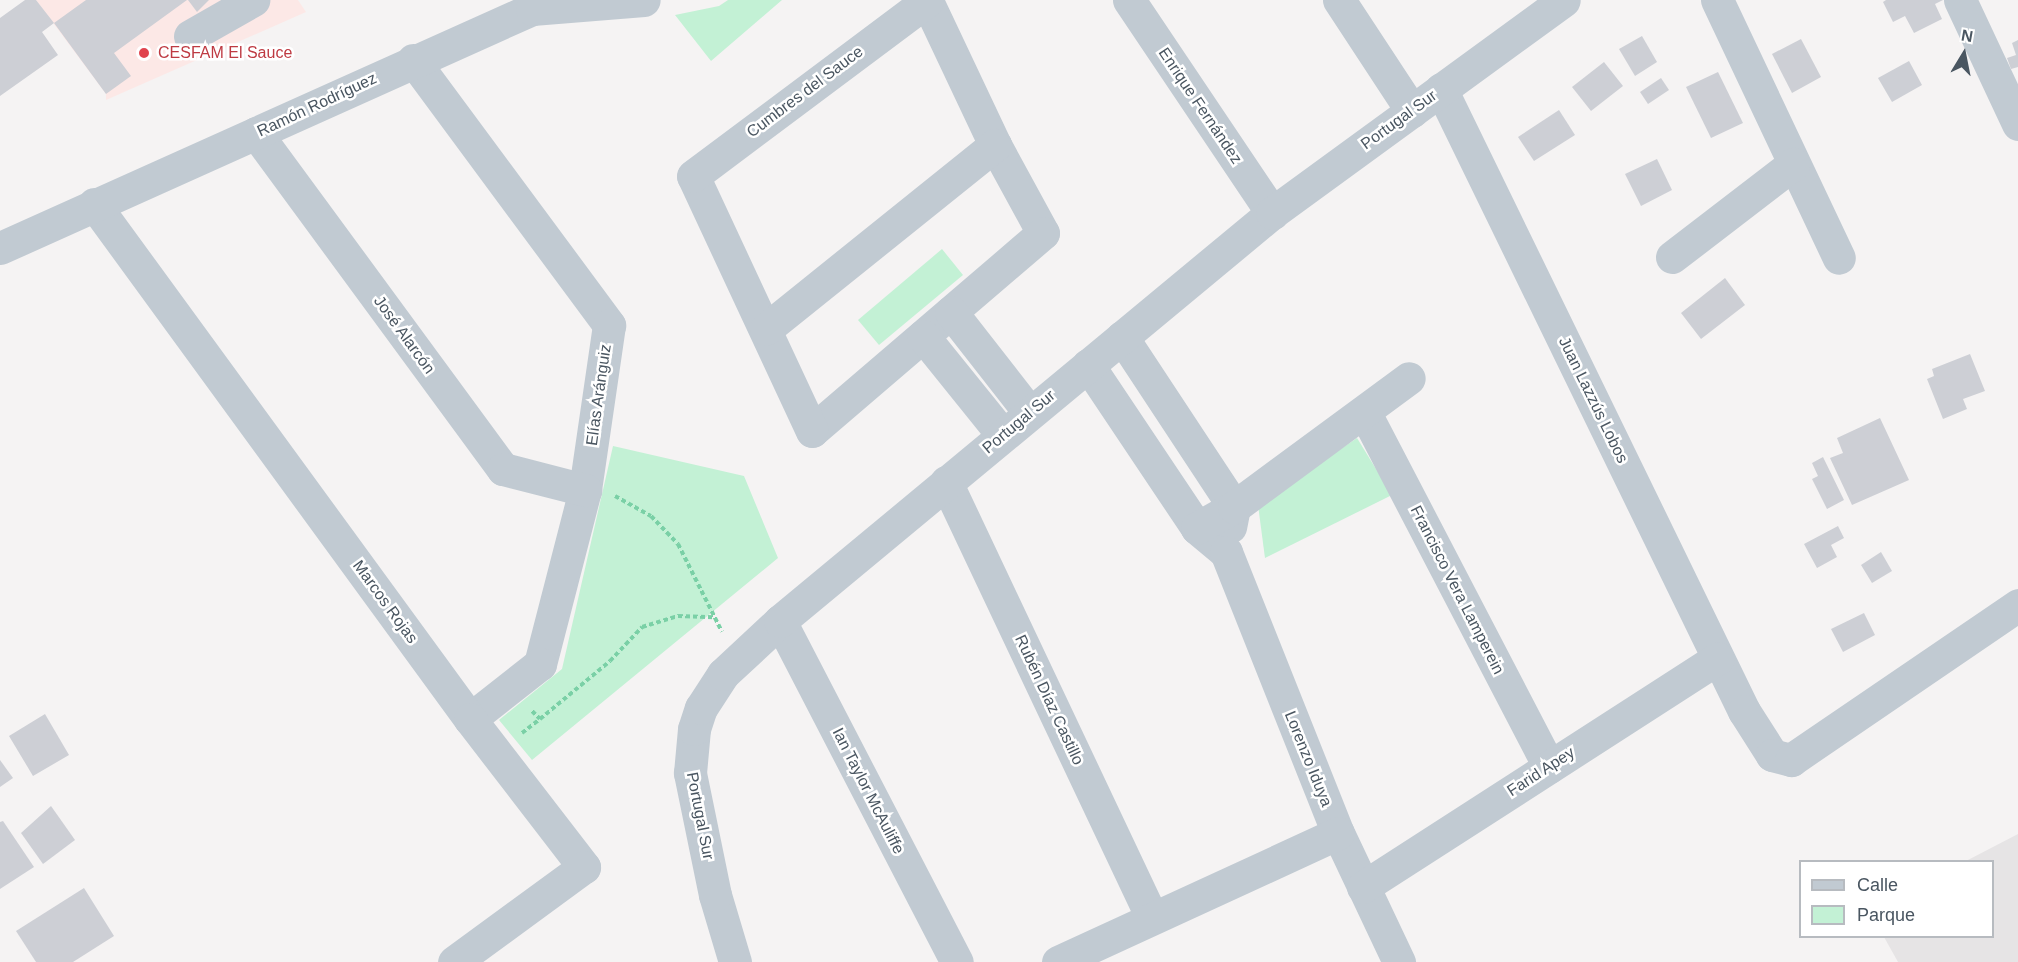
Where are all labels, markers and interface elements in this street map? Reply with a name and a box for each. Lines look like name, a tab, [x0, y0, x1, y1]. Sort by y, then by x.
north arrow	[1934, 24, 1994, 84]
text: N	[1960, 26, 1974, 45]
street label: Cumbres del Sauce	[743, 42, 867, 142]
place label: CESFAM El Sauce	[158, 43, 292, 63]
marker: CESFAM El Sauce	[135, 44, 153, 62]
street label: Enrique Fernández	[1154, 44, 1246, 168]
street label: Ramón Rodríguez	[254, 69, 380, 141]
street label: Portugal Sur	[1357, 86, 1441, 154]
street label: José Alarcón	[369, 292, 439, 378]
street label: Juan Lazzús Lobos	[1554, 334, 1632, 466]
street label: Elías Aránguiz	[582, 343, 616, 447]
street label: Portugal Sur	[979, 386, 1059, 458]
street label: Francisco Vera Lamperein	[1406, 502, 1508, 678]
street label: Marcos Rojas	[348, 557, 422, 647]
street label: Rubén Díaz Castillo	[1010, 632, 1088, 768]
street label: Lorenzo Iduya	[1280, 708, 1336, 810]
street label: Ian Taylor McAuliffe	[828, 725, 908, 857]
street label: Farid Apey	[1503, 743, 1579, 801]
street label: Portugal Sur	[682, 771, 718, 861]
legend	[1799, 860, 1994, 938]
text: Calle	[1857, 875, 1898, 895]
text: Parque	[1857, 905, 1915, 925]

